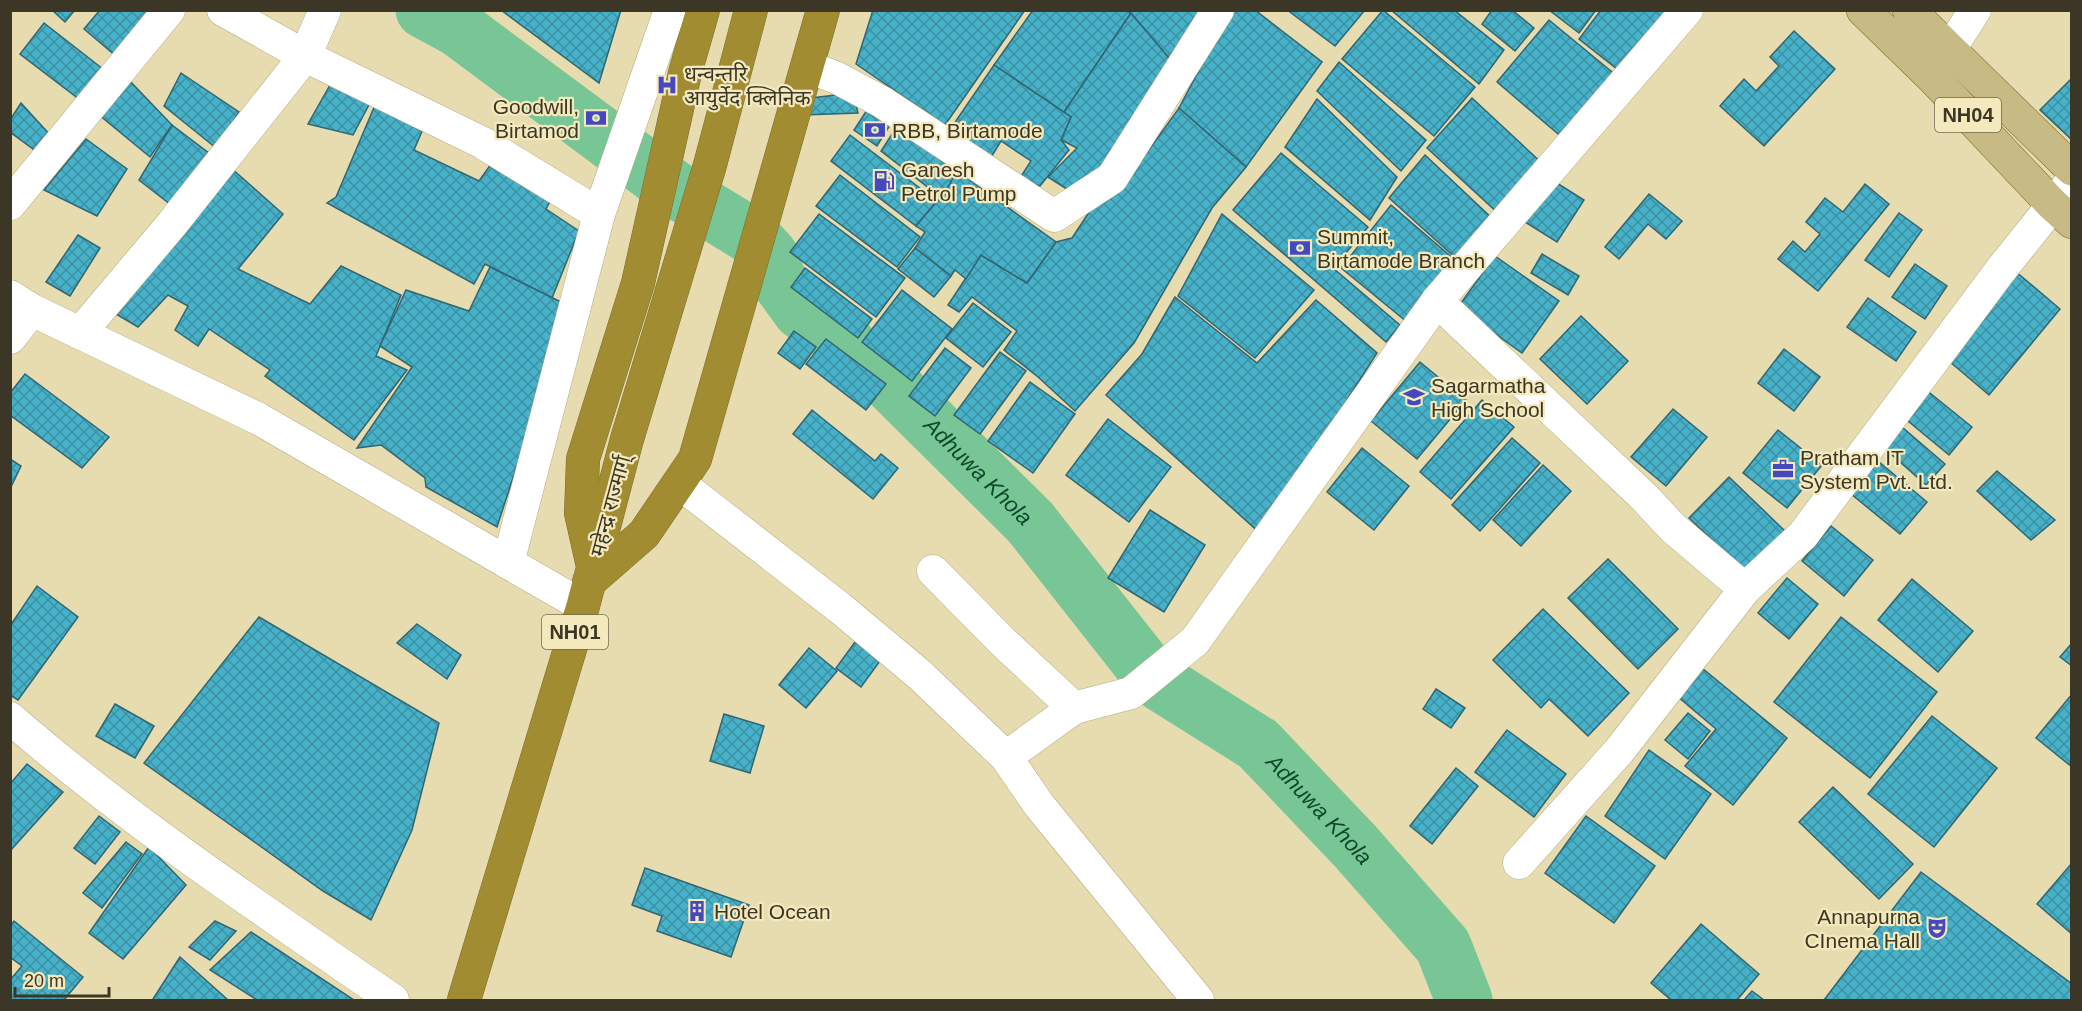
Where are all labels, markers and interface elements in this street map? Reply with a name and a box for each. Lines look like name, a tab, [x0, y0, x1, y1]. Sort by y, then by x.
place label: धन्वन्तरि आयुर्वेद क्लिनिक	[684, 62, 812, 111]
hospital icon: धन्वन्तरि आयुर्वेद क्लिनिक	[655, 73, 679, 97]
place label: Goodwill, Birtamod	[493, 95, 579, 142]
road number: NH04	[1935, 98, 2001, 132]
bank icon: Goodwill, Birtamod	[584, 106, 608, 130]
bank icon: RBB, Birtamode	[863, 118, 887, 142]
place label: RBB, Birtamode	[892, 119, 1043, 142]
place label: Ganesh Petrol Pump	[901, 158, 1017, 205]
fuel station icon: Ganesh Petrol Pump	[872, 169, 896, 193]
place label: Summit, Birtamode Branch	[1317, 225, 1485, 272]
bank icon: Summit, Birtamode Branch	[1288, 236, 1312, 260]
place label: Sagarmatha High School	[1431, 374, 1546, 421]
school or university icon: Sagarmatha High School	[1402, 385, 1426, 409]
water label: Adhuwa Khola	[918, 411, 1038, 530]
place label: Pratham IT System Pvt. Ltd.	[1800, 446, 1953, 493]
street label: महेन्द्र राज्मार्ग्	[586, 450, 637, 559]
office icon: Pratham IT System Pvt. Ltd.	[1771, 457, 1795, 481]
road number: NH01	[542, 615, 608, 649]
water label: Adhuwa Khola	[1260, 747, 1378, 869]
building icon: Hotel Ocean	[685, 899, 709, 923]
place label: Hotel Ocean	[714, 900, 831, 923]
place label: Annapurna CInema Hall	[1804, 905, 1920, 952]
theatre icon: Annapurna CInema Hall	[1925, 916, 1949, 940]
scale bar	[15, 960, 110, 998]
text: 20 m	[24, 971, 64, 991]

